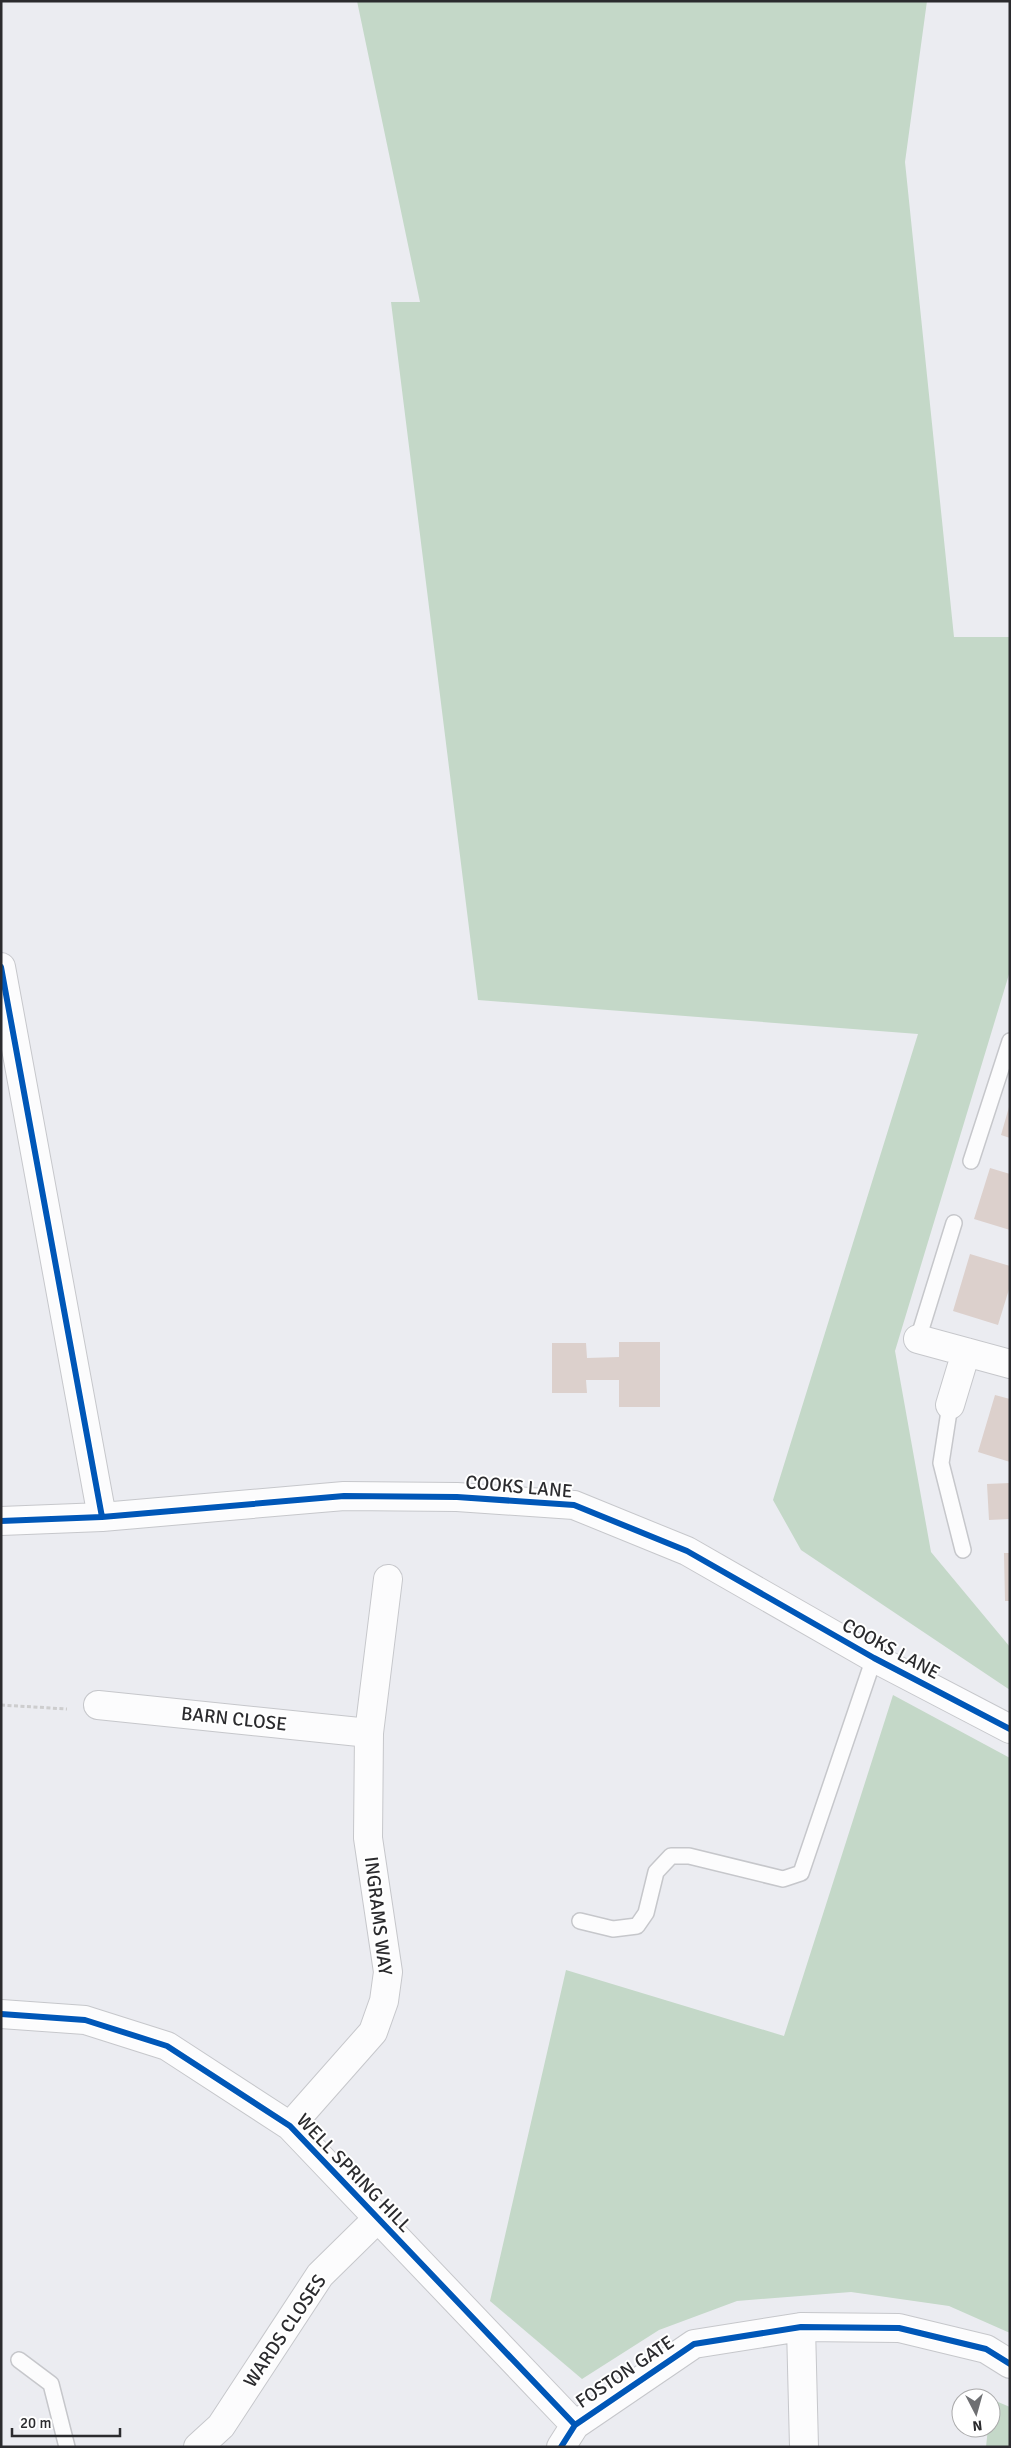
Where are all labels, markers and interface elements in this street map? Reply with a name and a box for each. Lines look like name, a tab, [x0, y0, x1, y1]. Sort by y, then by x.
street label: COOKS LANE	[464, 1470, 574, 1504]
street label: COOKS LANE	[838, 1613, 944, 1685]
street label: BARN CLOSE	[180, 1702, 288, 1736]
street label: INGRAMS WAY	[359, 1855, 397, 1977]
street label: WELL SPRING HILL	[291, 2109, 417, 2238]
street label: WARDS CLOSES	[238, 2270, 332, 2392]
street label: FOSTON GATE	[571, 2330, 679, 2414]
north arrow	[951, 2388, 1001, 2438]
scale bar	[12, 2406, 120, 2438]
text: 20 m	[20, 2414, 51, 2432]
text: N	[972, 2416, 983, 2434]

